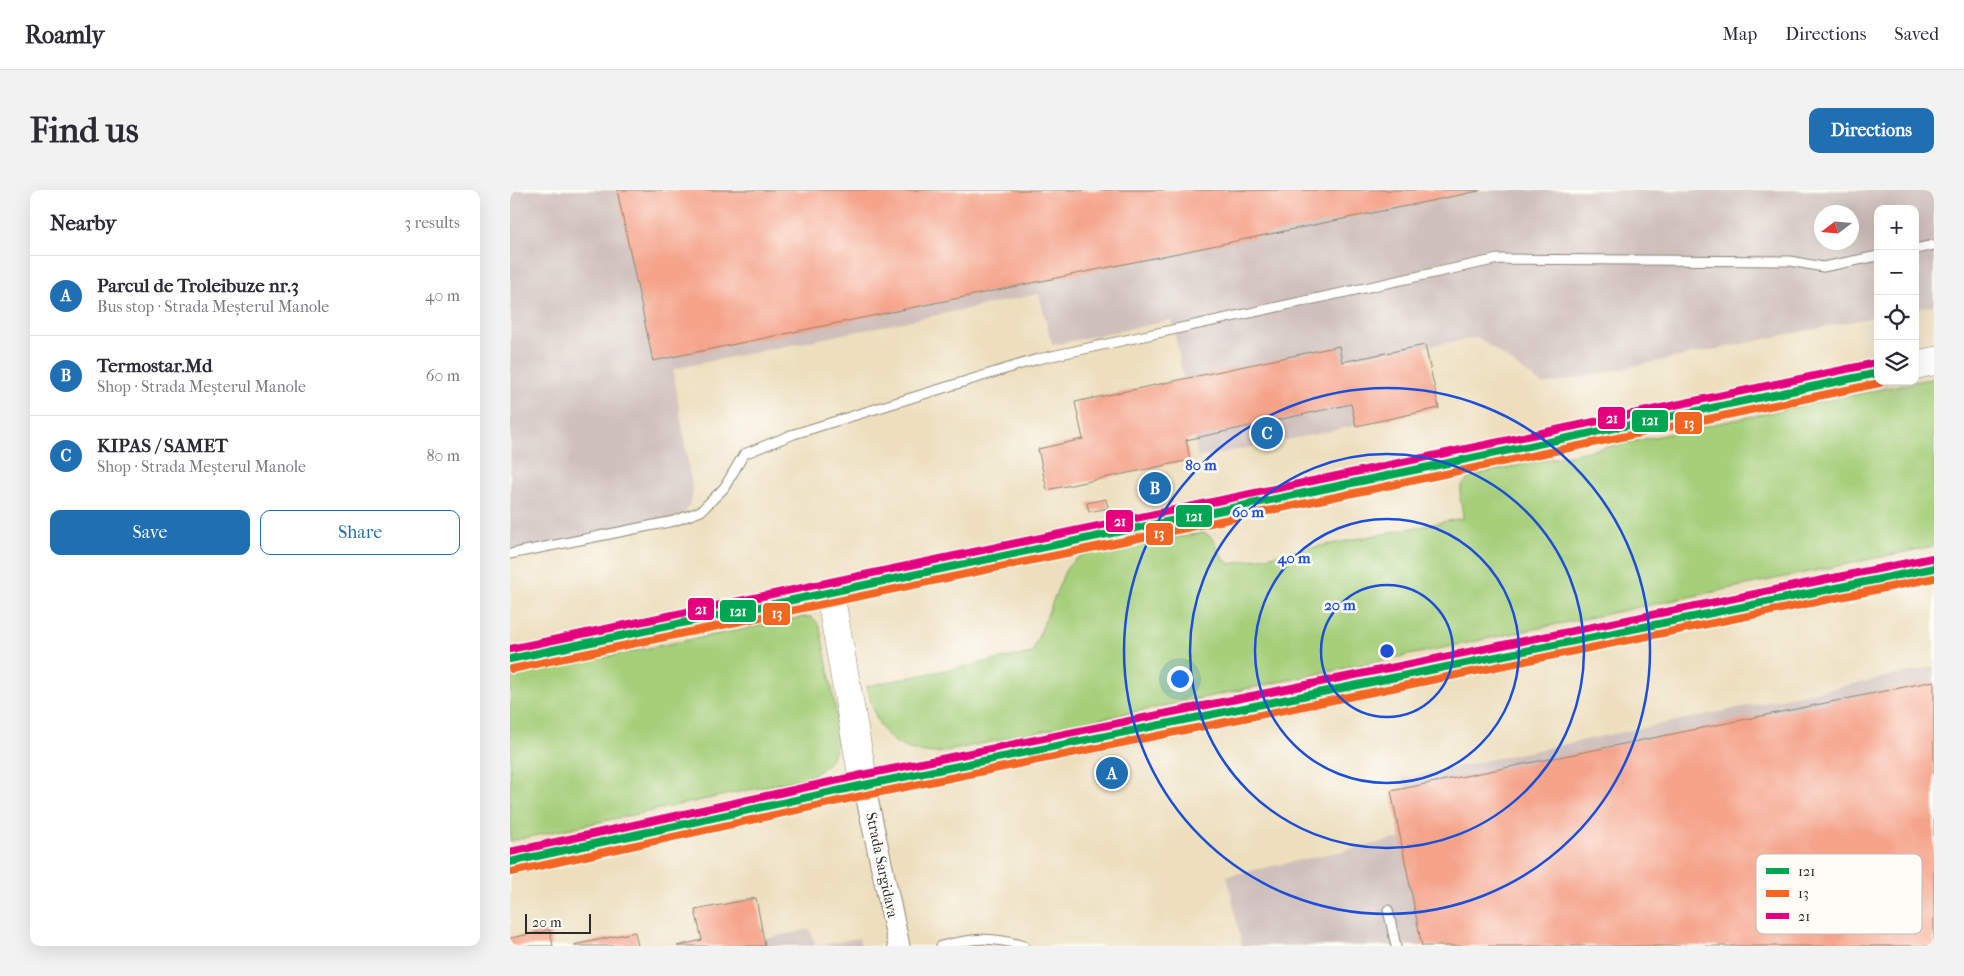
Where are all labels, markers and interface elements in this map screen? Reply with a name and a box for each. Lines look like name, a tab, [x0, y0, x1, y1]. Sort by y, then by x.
text: Roamly	[25, 21, 104, 49]
text: Map	[1723, 24, 1757, 45]
text: Directions	[1785, 24, 1866, 45]
text: Saved	[1894, 24, 1939, 45]
button: Directions	[1809, 108, 1934, 153]
text: Find us	[30, 110, 139, 151]
north arrow	[1814, 205, 1859, 250]
map controls	[1874, 205, 1919, 385]
button: +	[1874, 205, 1919, 250]
text: Nearby	[50, 211, 116, 235]
text: 3 results	[404, 213, 460, 232]
button: −	[1874, 250, 1919, 295]
text: Parcul de Troleibuze nr.3	[97, 275, 299, 297]
text: A	[61, 286, 71, 305]
text: 40 m	[425, 286, 460, 305]
button: locate	[1874, 295, 1919, 340]
text: Bus stop · Strada Meșterul Manole	[97, 297, 329, 316]
button: layers	[1874, 340, 1919, 385]
text: Termostar.Md	[97, 355, 212, 377]
text: B	[61, 366, 71, 385]
text: 60 m	[426, 366, 460, 385]
text: Shop · Strada Meșterul Manole	[97, 377, 306, 396]
line badge: 21	[1597, 406, 1626, 430]
line badge: 121	[1631, 409, 1669, 433]
text: 21	[1606, 410, 1618, 427]
line badge: 13	[1674, 411, 1703, 435]
text: 121	[1641, 412, 1659, 429]
pin: C	[1251, 414, 1283, 452]
text: 13	[1684, 415, 1695, 432]
text: KIPAS / SAMET	[97, 435, 228, 457]
text: C	[61, 446, 71, 465]
text: 80 m	[426, 446, 460, 465]
text: 80 m	[1185, 456, 1217, 474]
text: Shop · Strada Meșterul Manole	[97, 457, 306, 476]
pin: B	[1139, 469, 1171, 507]
text: 60 m	[1232, 503, 1265, 521]
line badge: 121	[1175, 504, 1213, 528]
text: 121	[1185, 508, 1203, 525]
line badge: 21	[1105, 509, 1134, 533]
button: Save	[50, 510, 250, 555]
button: Share	[260, 510, 460, 555]
text: 21	[1114, 513, 1126, 530]
line badge: 13	[1145, 522, 1174, 546]
text: 13	[1154, 525, 1165, 542]
text: 40 m	[1277, 549, 1311, 567]
text: 20 m	[1324, 596, 1356, 614]
line badge: 21	[687, 597, 715, 621]
line badge: 121	[719, 599, 757, 623]
text: 21	[695, 601, 707, 618]
line badge: 13	[762, 602, 791, 626]
text: 121	[729, 603, 747, 620]
text: 13	[772, 605, 783, 622]
centre of rings	[1378, 642, 1396, 660]
your location	[1167, 666, 1193, 692]
pin: A	[1096, 754, 1128, 792]
street label: Strada Sargidava	[862, 811, 902, 920]
legend	[1756, 854, 1922, 934]
text: 121	[1798, 863, 1815, 880]
text: 13	[1798, 885, 1809, 902]
text: 21	[1798, 908, 1810, 925]
scale bar	[525, 911, 591, 934]
text: 20 m	[532, 914, 562, 931]

